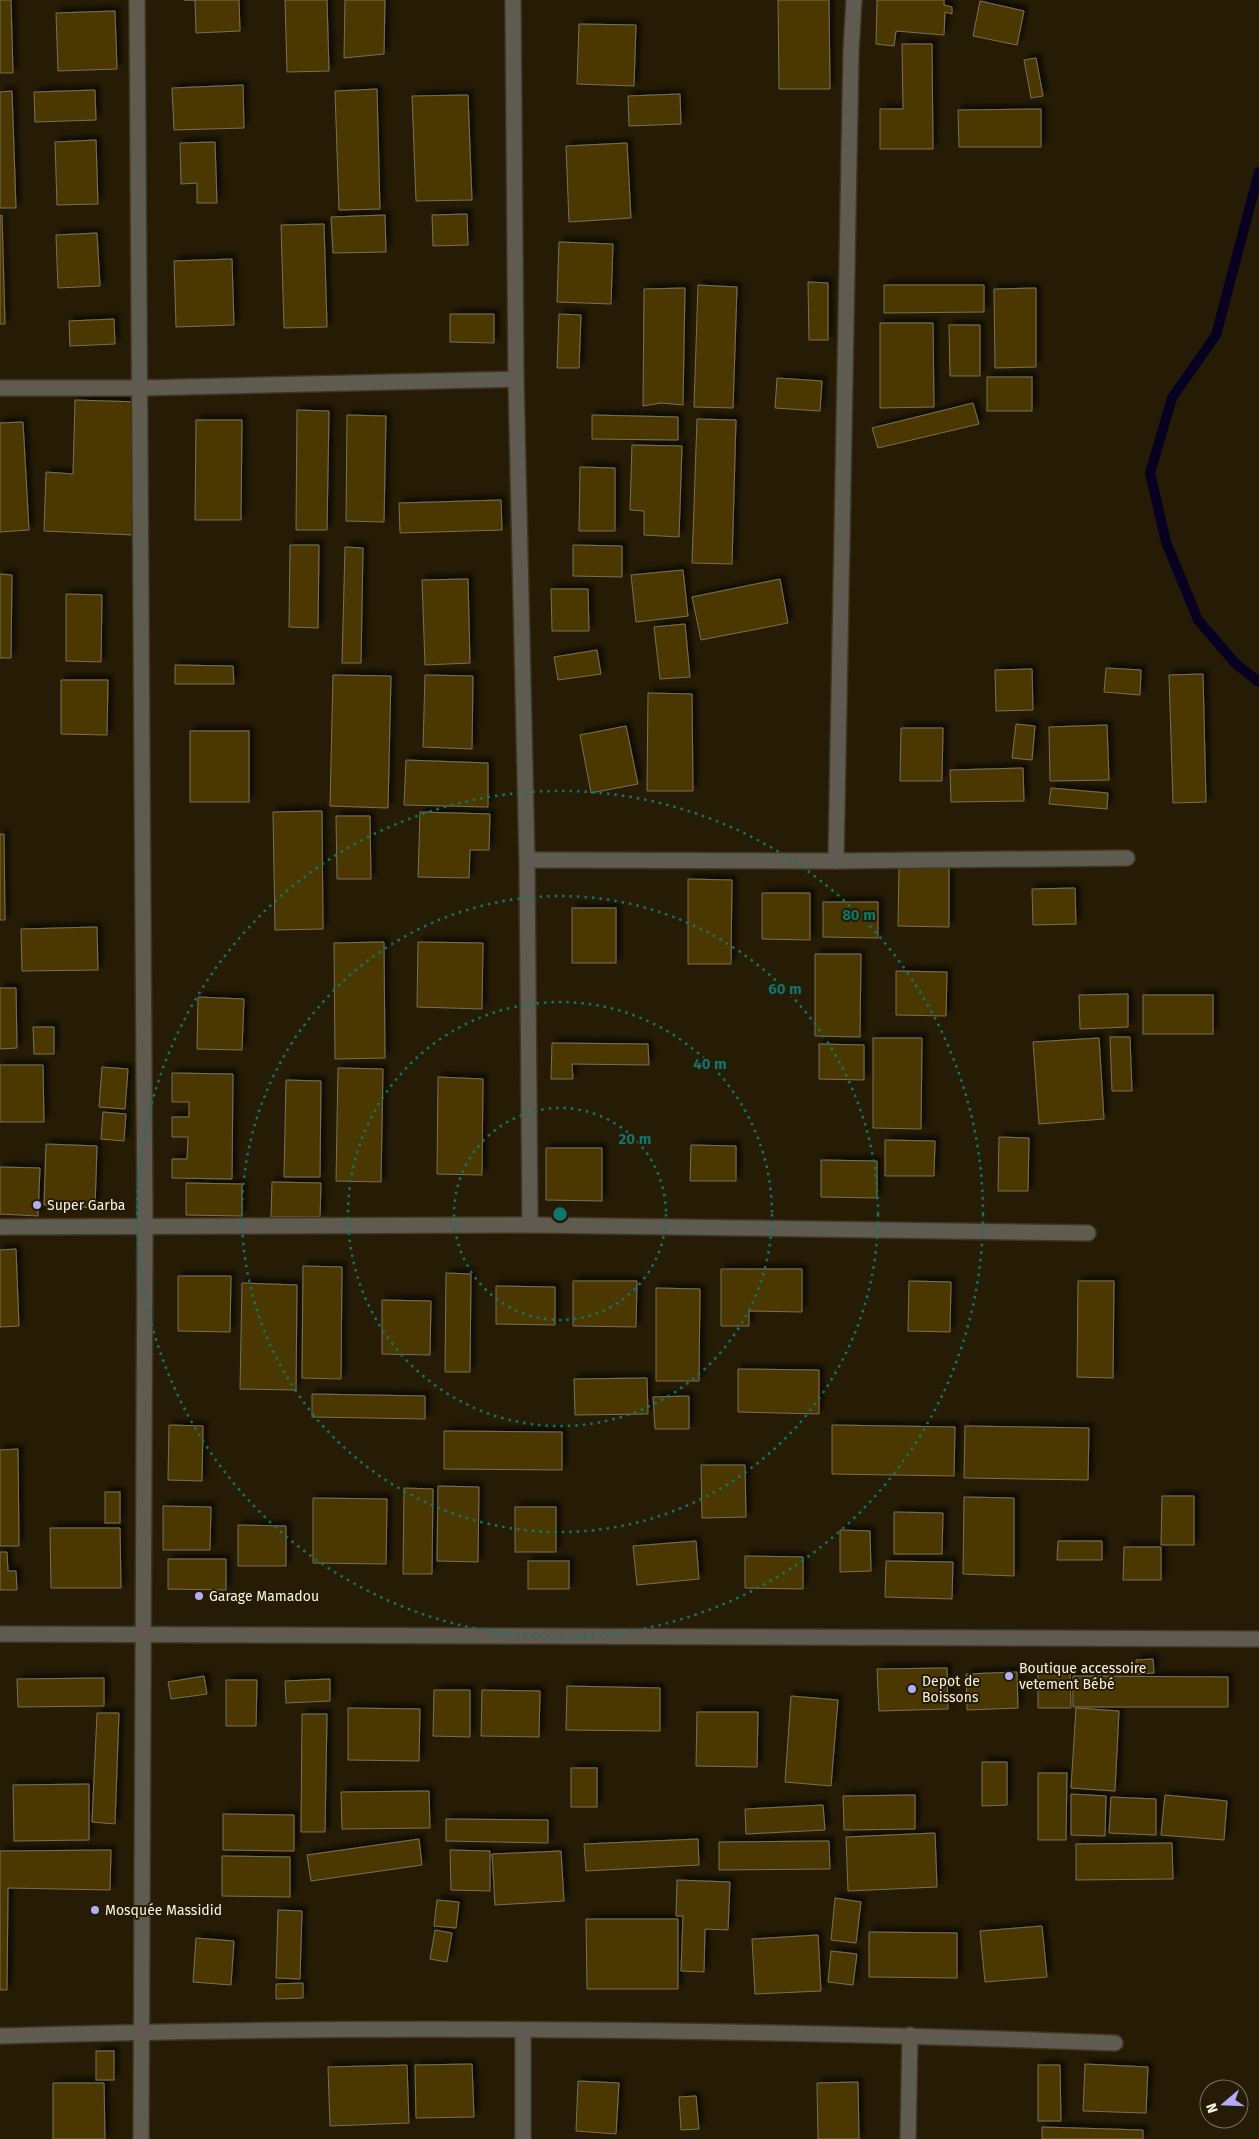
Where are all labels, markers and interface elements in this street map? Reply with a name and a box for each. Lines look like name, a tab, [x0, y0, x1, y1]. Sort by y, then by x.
text: 80 m	[842, 906, 876, 924]
text: 60 m	[768, 980, 802, 998]
text: 40 m	[693, 1055, 727, 1073]
text: 20 m	[619, 1130, 651, 1148]
place label: Super Garba	[47, 1197, 125, 1214]
marker: Super Garba	[31, 1199, 43, 1211]
centre of rings	[551, 1205, 569, 1223]
place label: Garage Mamadou	[209, 1588, 319, 1605]
marker: Garage Mamadou	[193, 1590, 205, 1602]
place label: Boutique accessoire vetement Bébé	[1019, 1660, 1146, 1693]
marker: Boutique accessoire vetement Bébé	[1003, 1670, 1015, 1682]
place label: Depot de Boissons	[922, 1673, 980, 1706]
marker: Depot de Boissons	[906, 1683, 918, 1695]
place label: Mosquée Massidid	[105, 1902, 222, 1919]
marker: Mosquée Massidid	[89, 1904, 101, 1916]
north arrow	[1199, 2079, 1249, 2129]
text: N	[1203, 2101, 1222, 2115]

